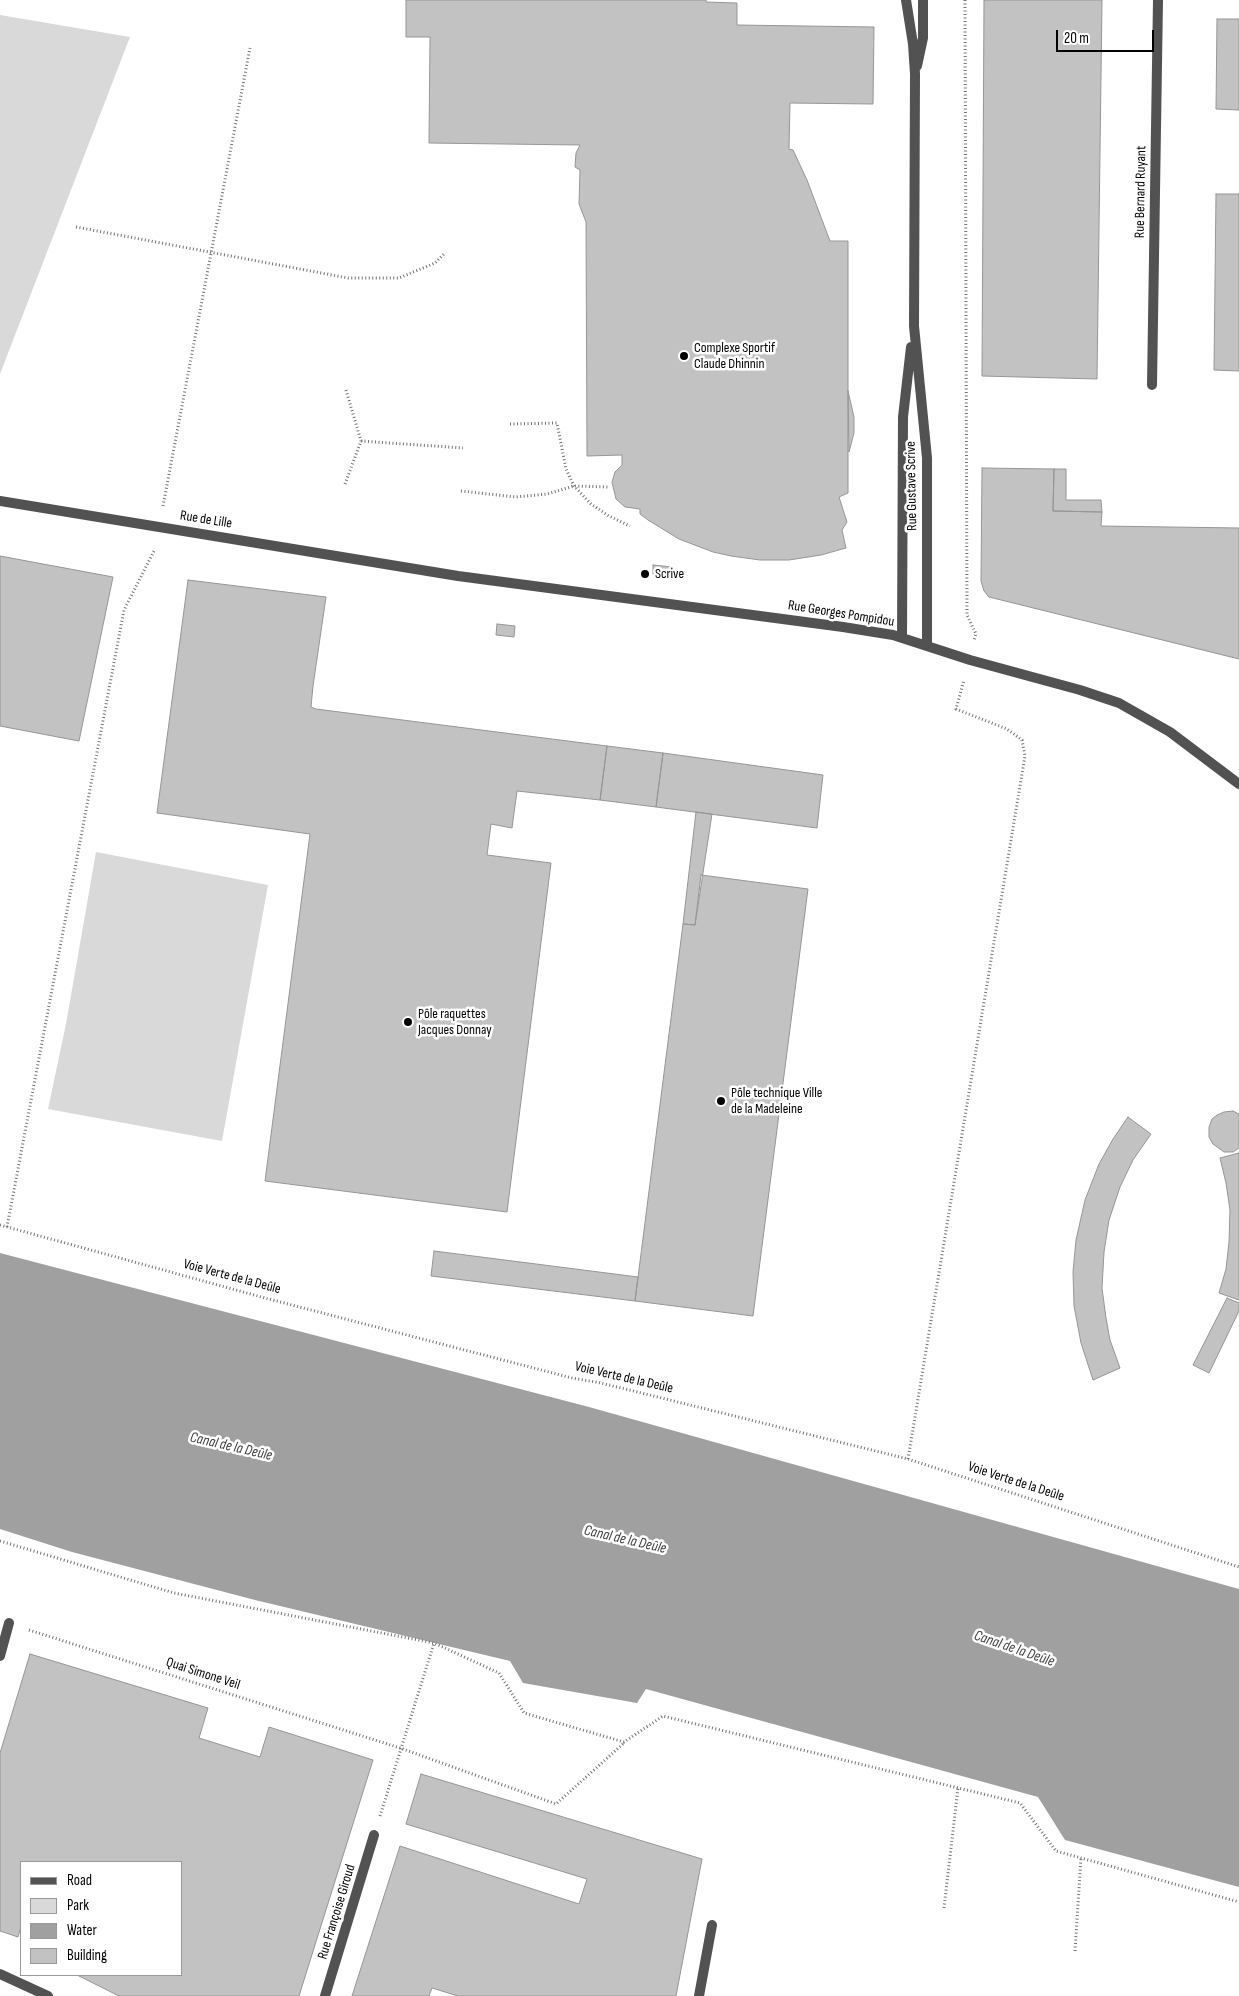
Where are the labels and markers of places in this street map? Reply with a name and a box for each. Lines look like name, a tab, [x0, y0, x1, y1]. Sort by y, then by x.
place label: Complexe Sportif Claude Dhinnin	[694, 340, 775, 372]
marker: Complexe Sportif Claude Dhinnin	[678, 350, 690, 362]
place label: Scrive	[655, 566, 684, 582]
marker: Scrive	[639, 568, 651, 580]
place label: Pôle raquettes Jacques Donnay	[418, 1006, 492, 1038]
marker: Pôle raquettes Jacques Donnay	[402, 1016, 414, 1028]
place label: Pôle technique Ville de la Madeleine	[731, 1085, 822, 1118]
marker: Pôle technique Ville de la Madeleine	[715, 1095, 727, 1107]

